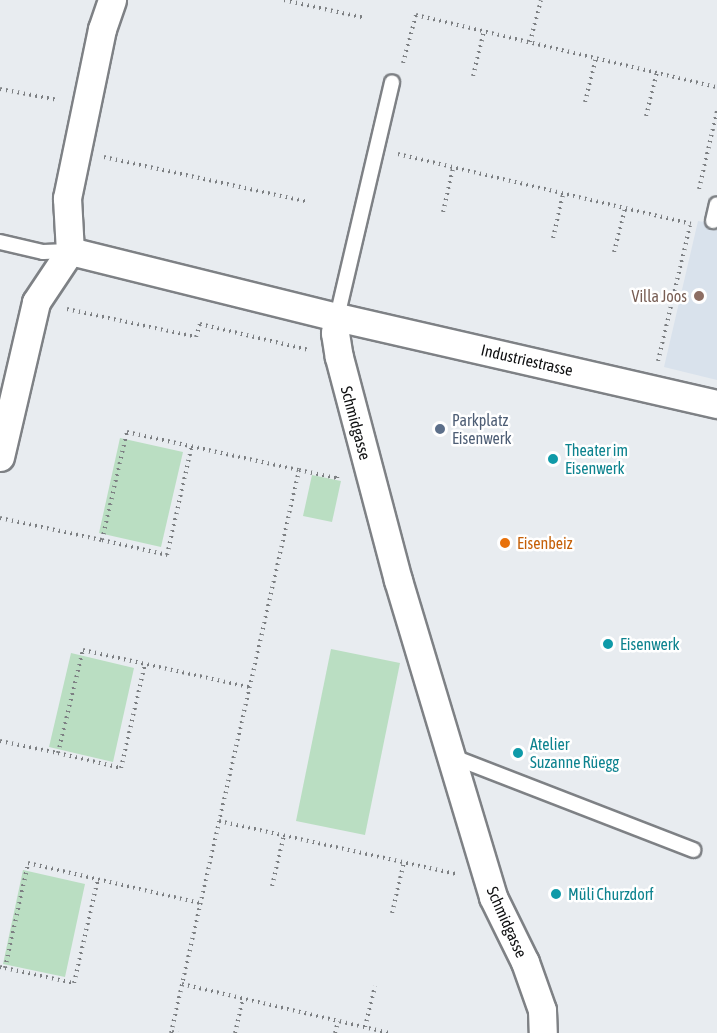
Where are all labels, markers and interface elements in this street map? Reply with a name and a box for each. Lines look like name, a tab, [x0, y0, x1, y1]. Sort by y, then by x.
place label: Villa Joos	[632, 286, 687, 306]
marker: Villa Joos	[692, 289, 706, 303]
street label: Industriestrasse	[479, 340, 575, 380]
street label: Schmidgasse	[337, 384, 375, 462]
place label: Parkplatz Eisenwerk	[452, 410, 512, 448]
marker: Parkplatz Eisenwerk	[433, 422, 447, 436]
place label: Theater im Eisenwerk	[565, 440, 628, 478]
marker: Theater im Eisenwerk	[546, 452, 560, 466]
place label: Eisenbeiz	[517, 533, 572, 553]
marker: Eisenbeiz	[498, 536, 512, 550]
place label: Eisenwerk	[620, 634, 680, 654]
marker: Eisenwerk	[601, 637, 615, 651]
place label: Atelier Suzanne Rüegg	[530, 734, 619, 772]
marker: Atelier Suzanne Rüegg	[511, 746, 525, 760]
street label: Schmidgasse	[483, 883, 531, 961]
place label: Müli Churzdorf	[568, 884, 654, 904]
marker: Müli Churzdorf	[549, 887, 563, 901]

